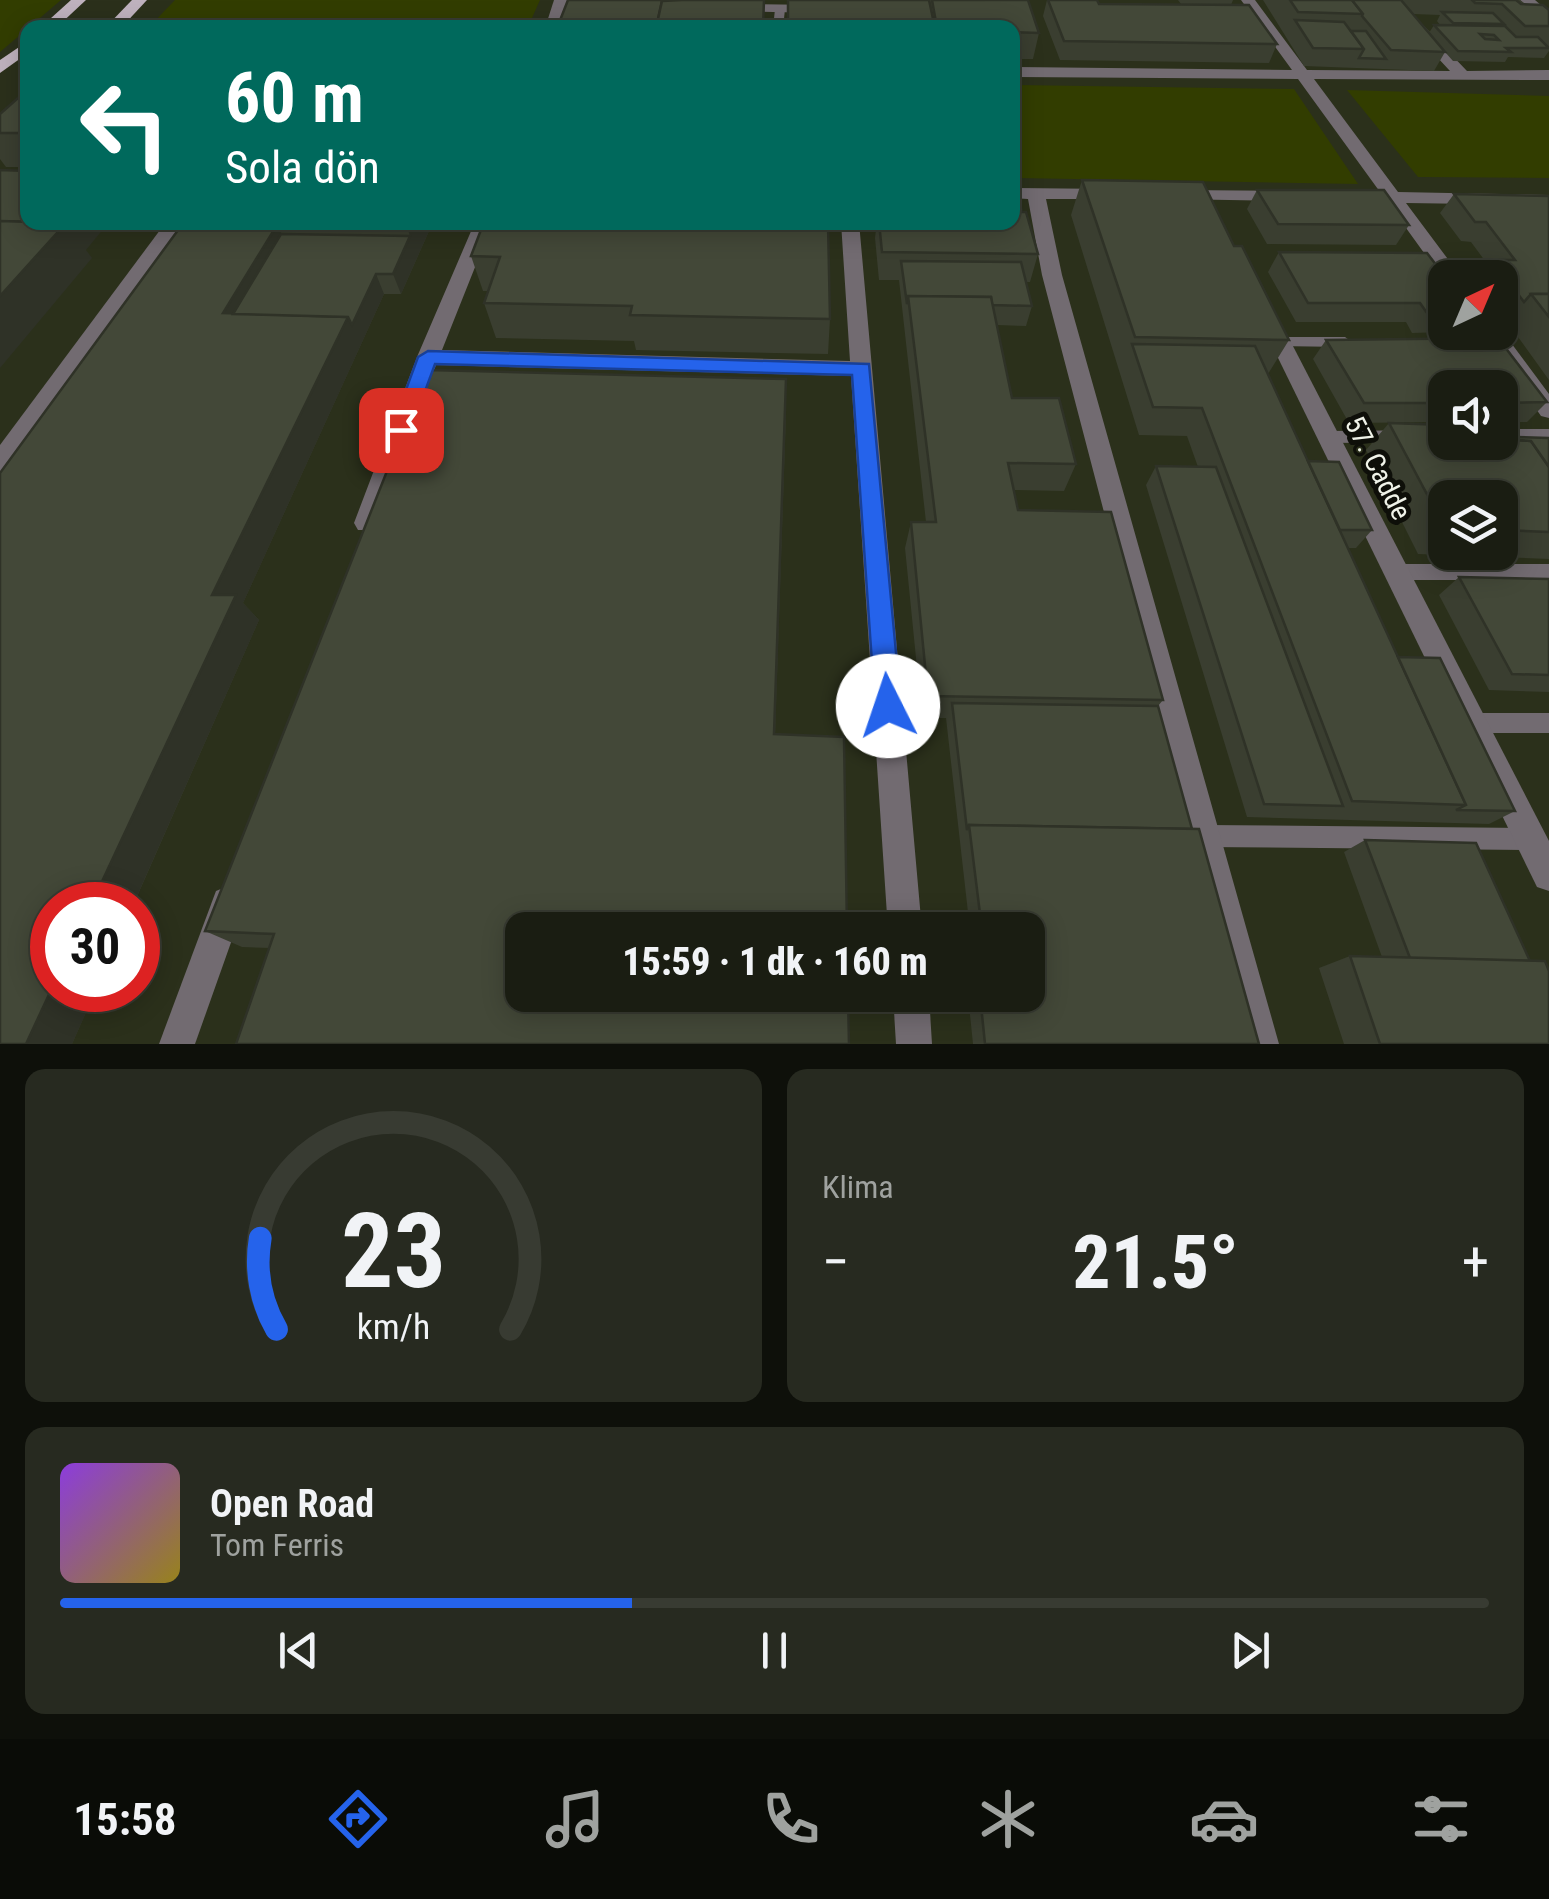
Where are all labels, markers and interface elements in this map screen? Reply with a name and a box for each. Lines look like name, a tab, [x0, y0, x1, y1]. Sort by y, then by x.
text: 60 m	[225, 57, 364, 139]
icon: left	[60, 60, 190, 190]
text: Sola dön	[225, 141, 380, 194]
north arrow	[1428, 260, 1518, 350]
map controls	[1428, 260, 1518, 570]
button: sound	[1428, 370, 1518, 460]
pin	[359, 388, 444, 473]
icon: arrive	[374, 403, 429, 458]
street label: 57. Cadde	[1338, 411, 1418, 525]
button: layers	[1428, 480, 1518, 570]
position arrow	[836, 654, 940, 758]
speed limit sign: 30	[30, 882, 160, 1012]
text: 15:59 · 1 dk · 160 m	[622, 940, 928, 984]
text: Klima	[822, 1168, 894, 1206]
text: 23	[341, 1191, 446, 1312]
text: 21.5°	[1073, 1218, 1239, 1306]
text: −	[822, 1230, 850, 1294]
text: +	[1462, 1230, 1489, 1294]
text: km/h	[357, 1306, 430, 1348]
text: Open Road	[210, 1482, 374, 1526]
text: Tom Ferris	[210, 1526, 344, 1564]
icon: previous	[271, 1623, 326, 1678]
icon: pause	[747, 1623, 802, 1678]
icon: next	[1223, 1623, 1278, 1678]
icon: directions	[323, 1784, 393, 1854]
icon: music	[540, 1784, 610, 1854]
icon: phone	[756, 1784, 826, 1854]
icon: climate	[973, 1784, 1043, 1854]
icon: car	[1189, 1784, 1259, 1854]
icon: filters	[1406, 1784, 1476, 1854]
text: 15:58	[73, 1793, 177, 1846]

